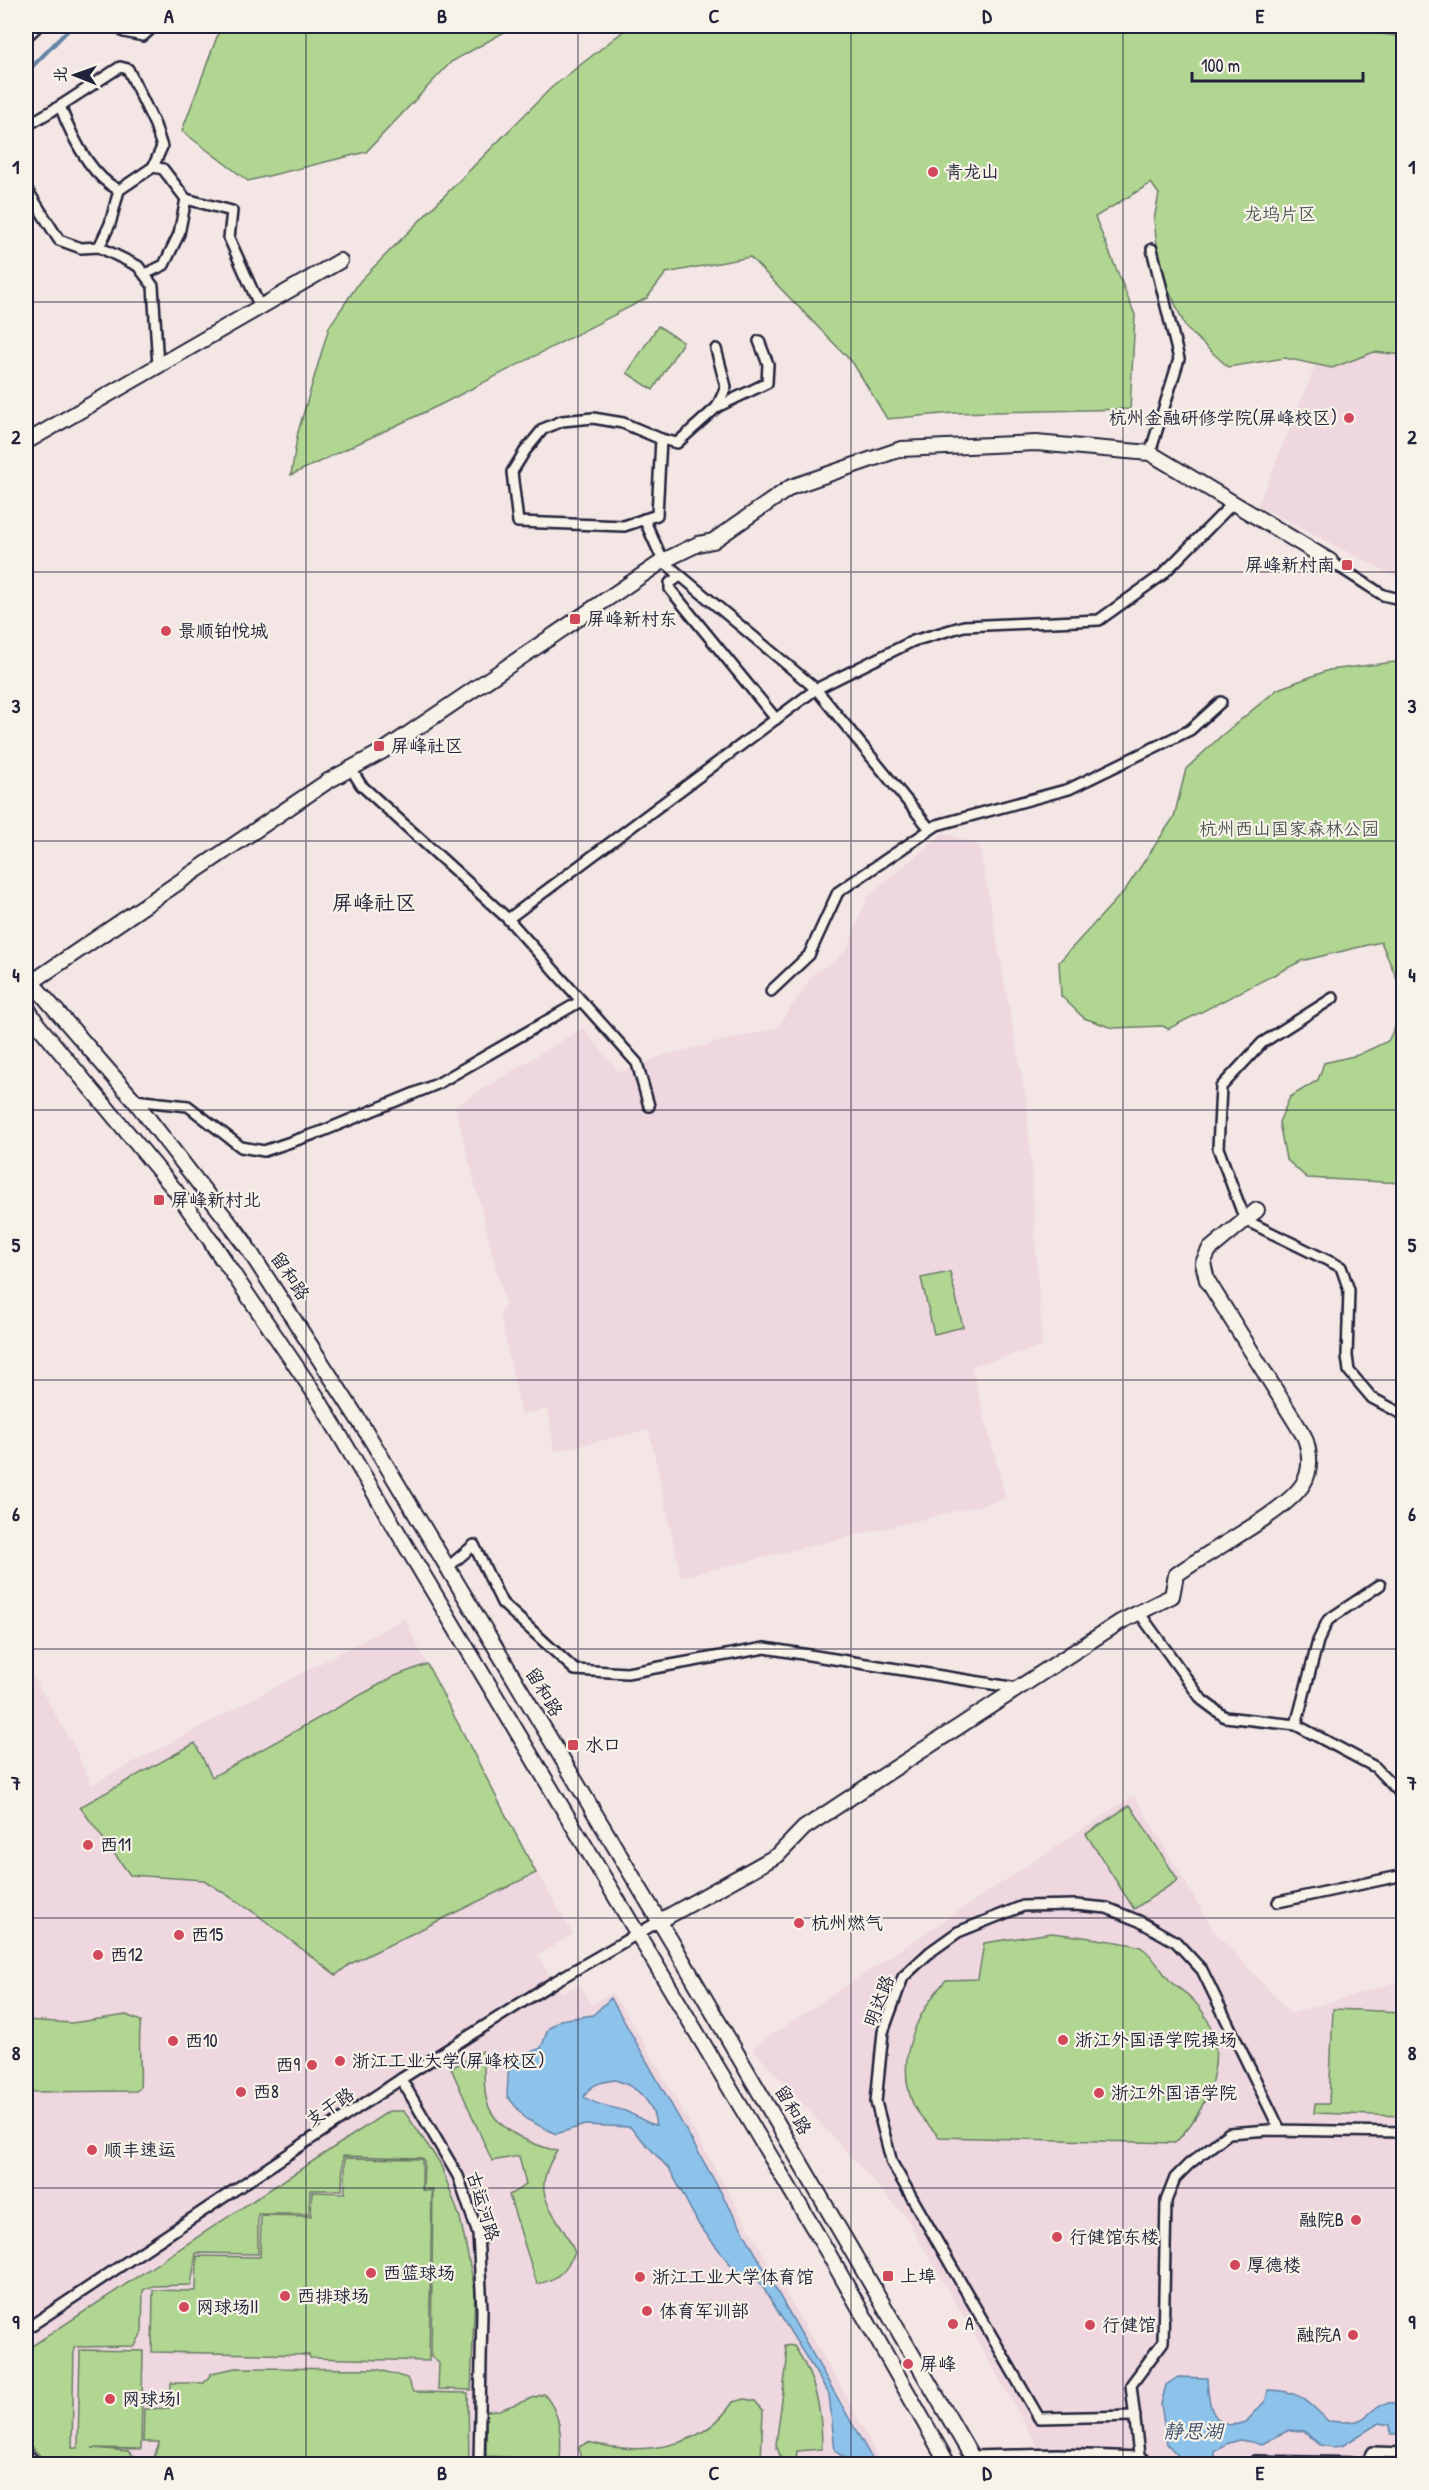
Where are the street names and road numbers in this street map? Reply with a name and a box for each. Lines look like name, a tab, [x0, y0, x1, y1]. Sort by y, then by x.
street label: 留和路	[265, 1246, 316, 1305]
street label: 留和路	[520, 1662, 569, 1721]
street label: 明达路	[857, 1971, 900, 2031]
street label: 留和路	[769, 2080, 818, 2139]
street label: 支干路	[300, 2081, 359, 2132]
street label: 古运河路	[461, 2168, 506, 2244]

